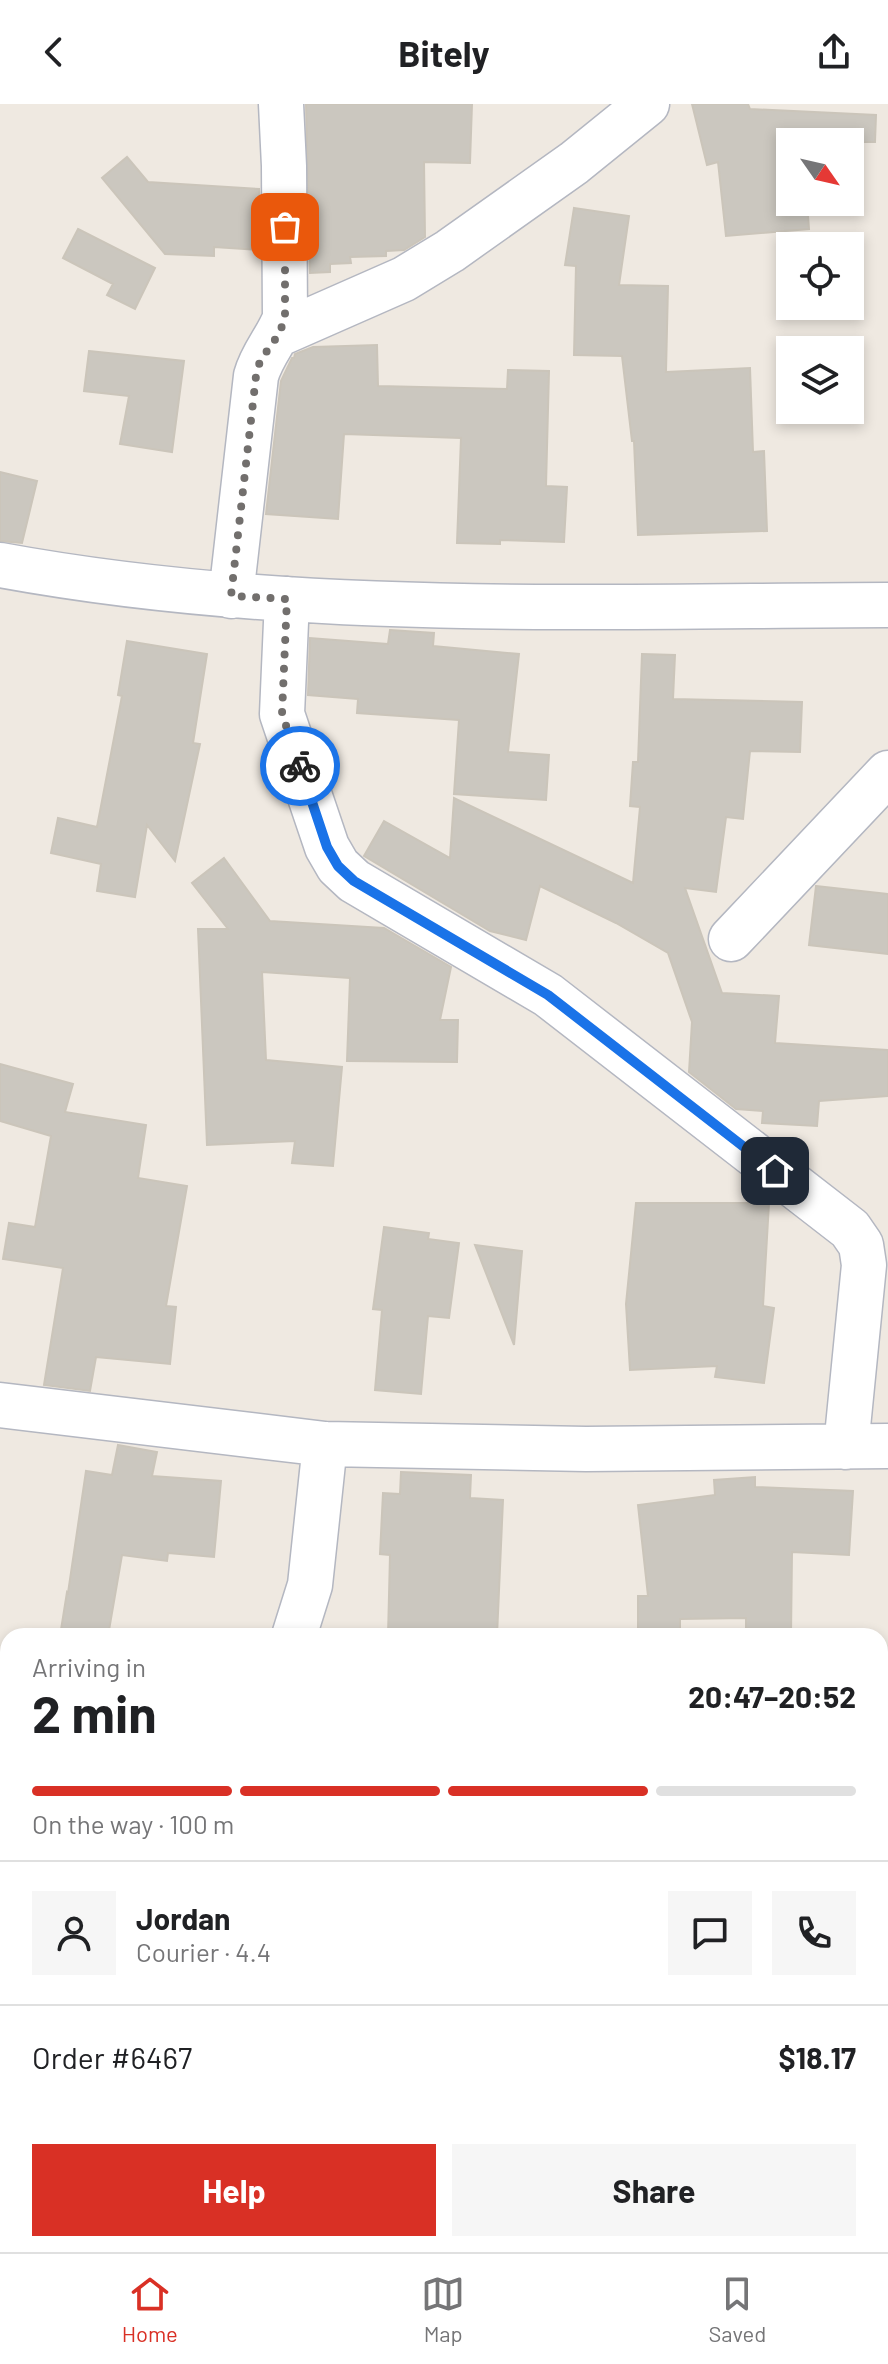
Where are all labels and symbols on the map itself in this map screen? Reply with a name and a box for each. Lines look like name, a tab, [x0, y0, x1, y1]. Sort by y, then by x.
north arrow	[776, 128, 864, 216]
pin	[251, 193, 319, 261]
courier	[260, 726, 340, 806]
pin	[741, 1137, 809, 1205]

